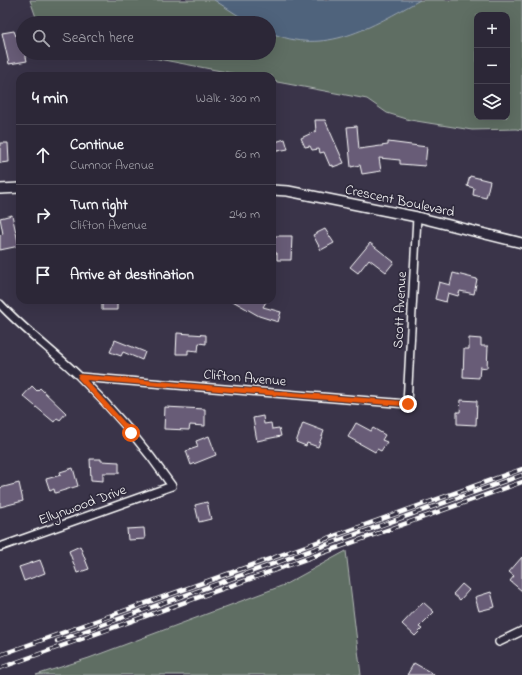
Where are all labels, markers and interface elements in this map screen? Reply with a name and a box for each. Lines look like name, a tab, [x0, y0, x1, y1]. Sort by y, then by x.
map controls	[474, 12, 510, 120]
button: +	[474, 12, 510, 48]
search box	[16, 16, 276, 60]
icon: search	[30, 27, 52, 49]
text: Search here	[62, 27, 134, 49]
button: −	[474, 48, 510, 84]
button: layers	[474, 84, 510, 120]
text: 4 min	[32, 86, 68, 111]
text: Walk · 300 m	[196, 89, 260, 108]
text: Continue	[70, 134, 124, 156]
icon: ahead	[32, 144, 54, 166]
text: 60 m	[235, 145, 260, 164]
text: Cumnor Avenue	[70, 156, 154, 175]
street label: Crescent Boulevard	[343, 180, 457, 223]
text: Turn right	[70, 194, 128, 216]
icon: right	[32, 204, 54, 226]
text: 240 m	[229, 205, 260, 224]
text: Clifton Avenue	[70, 216, 147, 235]
icon: arrive	[32, 264, 54, 286]
text: Arrive at destination	[70, 264, 194, 286]
street label: Scott Avenue	[388, 270, 413, 349]
street label: Clifton Avenue	[203, 364, 288, 393]
route end	[399, 395, 417, 413]
route start	[122, 424, 140, 442]
street label: Ellynwood Drive	[36, 480, 130, 532]

